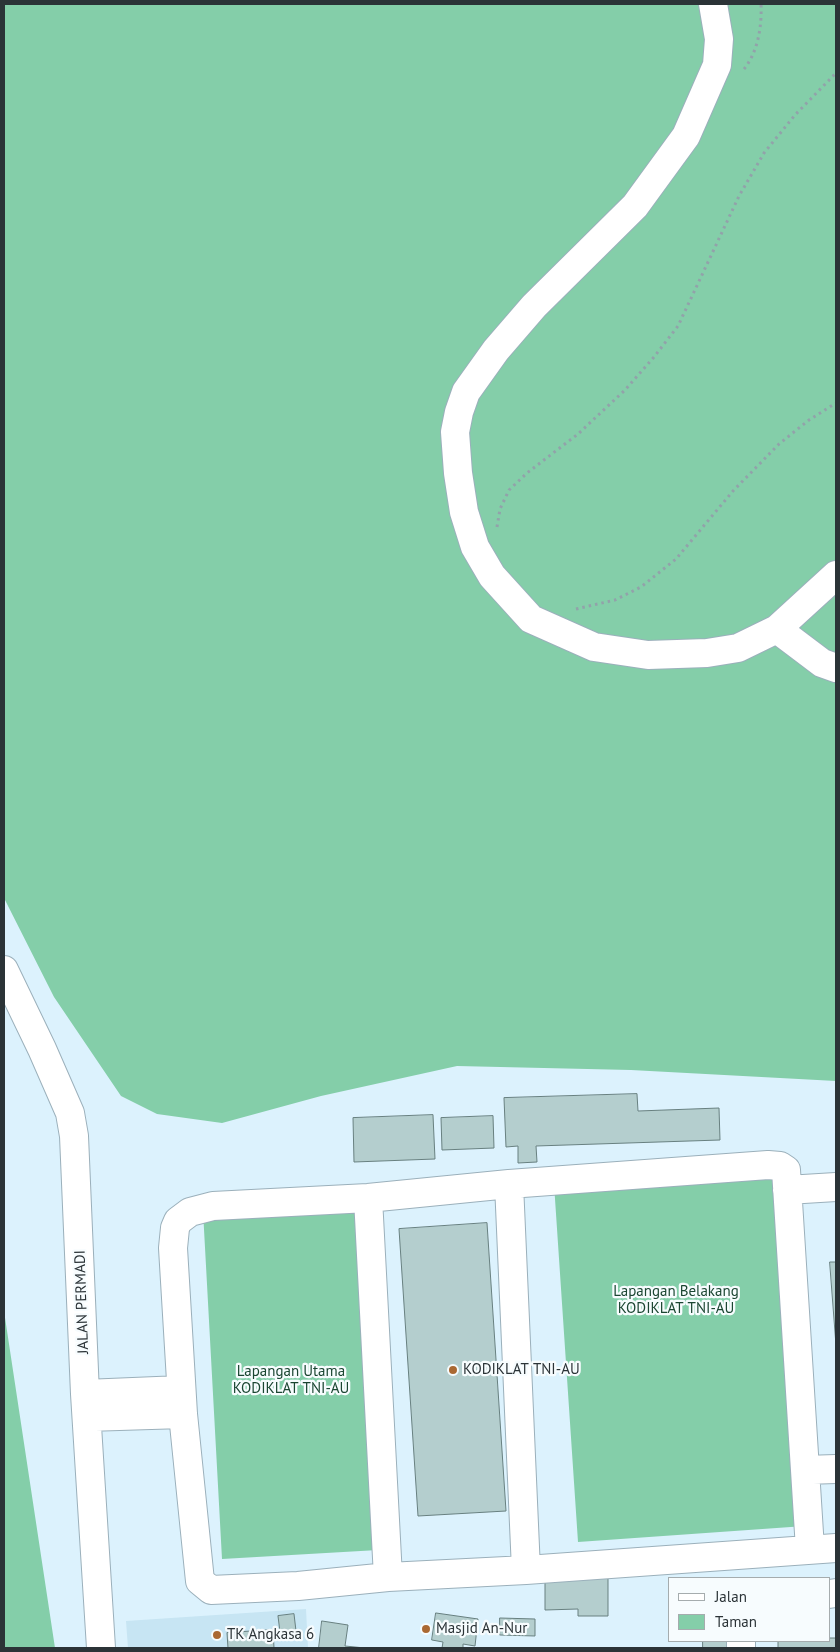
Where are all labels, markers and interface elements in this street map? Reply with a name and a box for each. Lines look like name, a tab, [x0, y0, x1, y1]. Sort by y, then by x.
street label: JALAN PERMADI	[71, 1250, 93, 1354]
park label: Lapangan Belakang KODIKLAT TNI-AU	[613, 1283, 739, 1318]
place label: KODIKLAT TNI-AU	[463, 1361, 580, 1379]
park label: Lapangan Utama KODIKLAT TNI-AU	[233, 1363, 349, 1398]
marker: KODIKLAT TNI-AU	[447, 1364, 459, 1376]
legend	[668, 1577, 830, 1642]
text: Jalan	[715, 1587, 747, 1606]
text: Taman	[715, 1612, 757, 1631]
place label: Masjid An-Nur	[436, 1620, 527, 1638]
marker: Masjid An-Nur	[420, 1623, 432, 1635]
place label: TK Angkasa 6	[227, 1626, 314, 1644]
marker: TK Angkasa 6	[211, 1629, 223, 1641]

